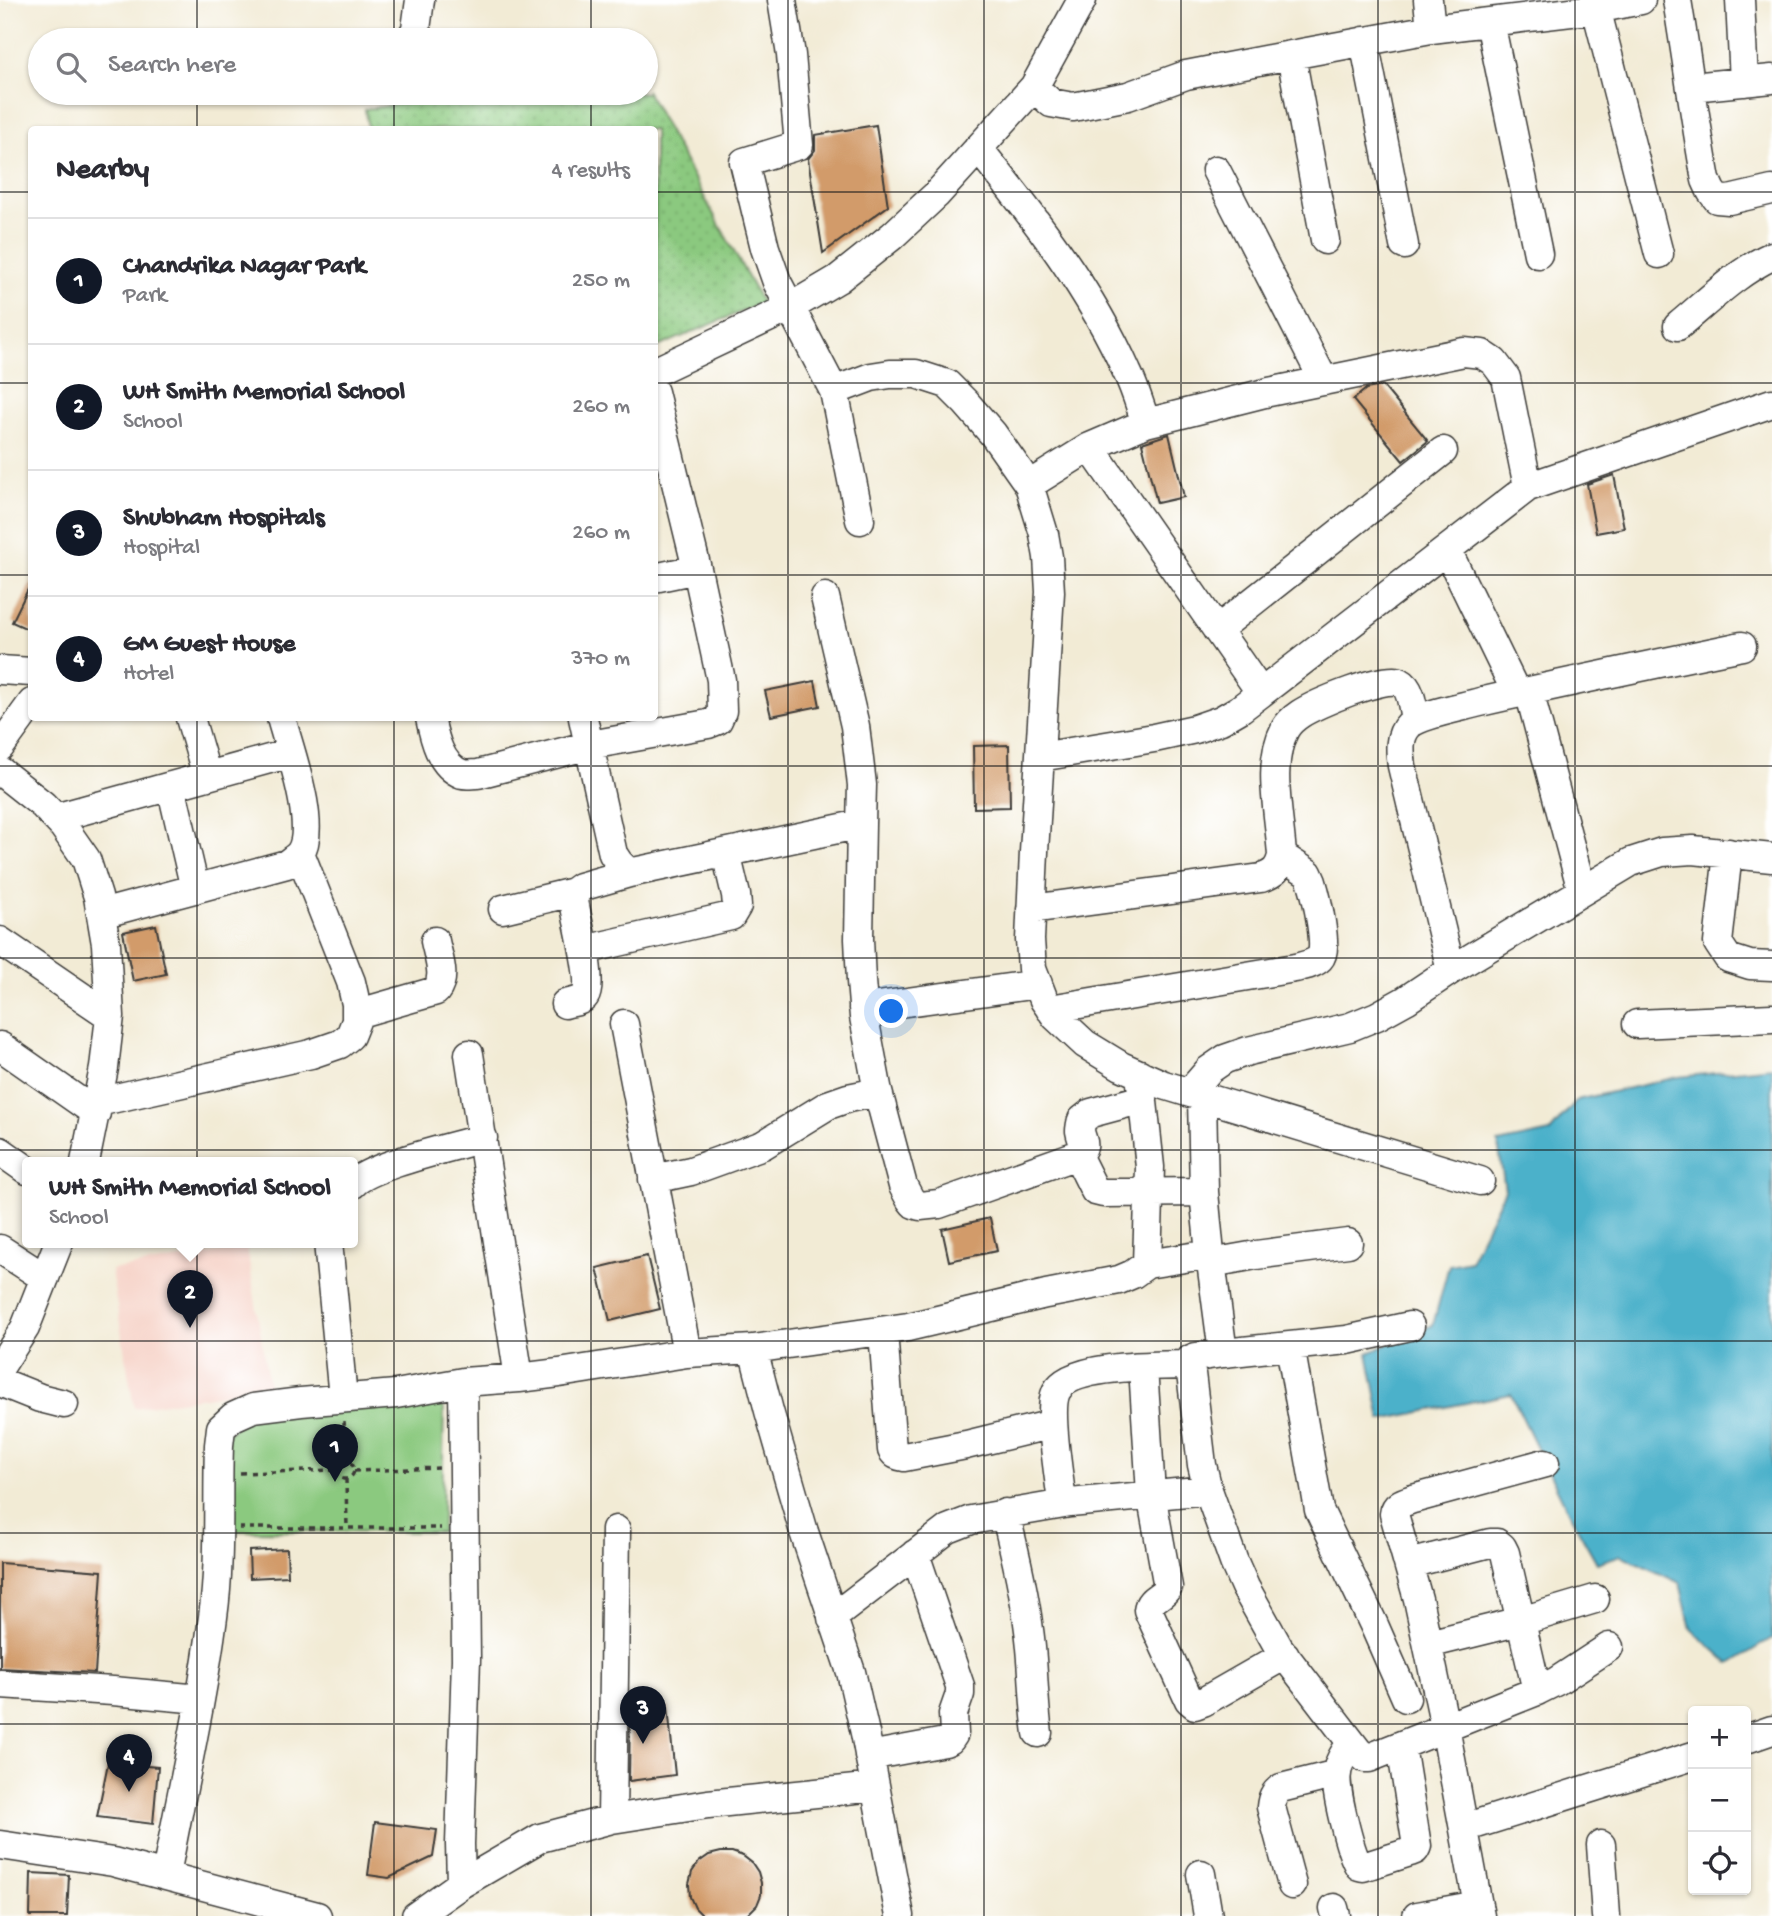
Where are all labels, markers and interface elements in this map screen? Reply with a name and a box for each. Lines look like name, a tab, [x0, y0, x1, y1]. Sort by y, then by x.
search box	[28, 28, 658, 105]
icon: search	[52, 48, 90, 86]
text: Search here	[108, 51, 236, 82]
text: Nearby	[56, 154, 149, 189]
text: 4 results	[551, 158, 630, 185]
text: Chandrika Nagar Park	[123, 252, 366, 283]
text: 1	[74, 268, 84, 295]
text: 250 m	[572, 268, 630, 295]
text: Park	[123, 283, 167, 310]
text: WH Smith Memorial School	[123, 378, 405, 409]
text: 2	[73, 394, 85, 421]
text: 260 m	[572, 394, 630, 421]
text: School	[123, 409, 183, 436]
text: Shubham Hospitals	[123, 504, 325, 535]
text: 3	[73, 520, 85, 547]
text: 260 m	[572, 520, 630, 547]
text: Hospital	[123, 535, 200, 562]
text: GM Guest House	[123, 630, 296, 661]
text: 4	[74, 646, 84, 673]
text: 370 m	[571, 646, 630, 673]
text: Hotel	[123, 661, 174, 688]
your location	[874, 994, 908, 1028]
popup	[22, 1157, 358, 1248]
text: WH Smith Memorial School	[49, 1174, 331, 1205]
text: School	[49, 1205, 109, 1232]
pin: 2	[167, 1270, 213, 1328]
pin: 1	[312, 1424, 358, 1482]
pin: 3	[620, 1686, 666, 1744]
map controls	[1688, 1706, 1751, 1895]
button: +	[1688, 1706, 1751, 1769]
pin: 4	[106, 1734, 152, 1792]
button: −	[1688, 1769, 1751, 1832]
button: locate	[1688, 1832, 1751, 1895]

